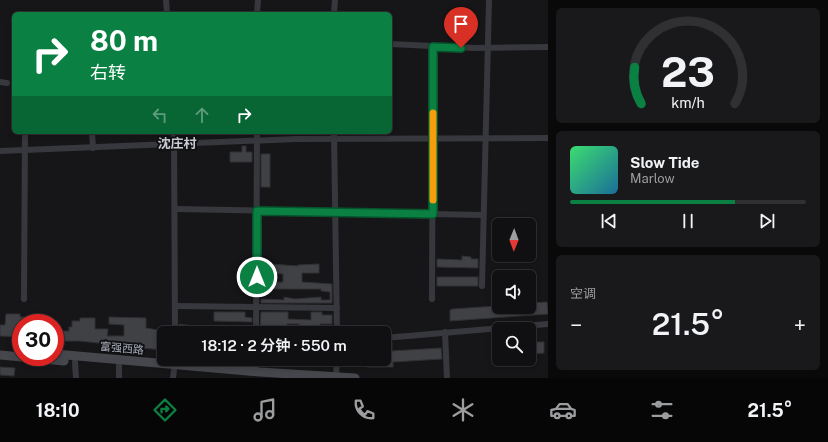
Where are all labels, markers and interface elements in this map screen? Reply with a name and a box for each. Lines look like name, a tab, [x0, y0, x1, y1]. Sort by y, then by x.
pin	[444, 7.0, 478, 48]
icon: arrive	[450, 13, 472, 35]
text: 80 m	[90, 24, 158, 57]
icon: right	[24, 28, 76, 80]
text: 23	[661, 46, 715, 95]
text: 右转	[90, 62, 126, 83]
text: km/h	[671, 93, 705, 110]
icon: left	[149, 104, 171, 126]
icon: ahead	[191, 104, 213, 126]
icon: right	[233, 104, 255, 126]
district label: 沈庄村	[157, 136, 197, 151]
text: Slow Tide	[630, 154, 699, 171]
text: Marlow	[630, 171, 675, 186]
icon: previous	[598, 210, 620, 232]
icon: pause	[677, 210, 699, 232]
icon: next	[756, 210, 778, 232]
north arrow	[492, 218, 536, 262]
map controls	[492, 218, 536, 366]
position arrow	[236, 256, 278, 298]
button: sound	[492, 270, 536, 314]
text: 空调	[570, 286, 596, 301]
text: 21.5°	[652, 306, 724, 342]
text: −	[570, 312, 582, 338]
text: +	[794, 312, 806, 338]
speed limit sign: 30	[12, 314, 64, 366]
button: search	[492, 322, 536, 366]
text: 18:12 · 2 分钟 · 550 m	[201, 337, 347, 354]
street label: 富强西路	[100, 340, 144, 356]
icon: directions	[151, 396, 179, 424]
icon: music	[251, 396, 279, 424]
icon: phone	[350, 396, 378, 424]
icon: climate	[449, 396, 477, 424]
icon: car	[549, 396, 577, 424]
icon: filters	[648, 396, 676, 424]
text: 18:10	[36, 400, 80, 421]
text: 21.5°	[748, 400, 792, 421]

